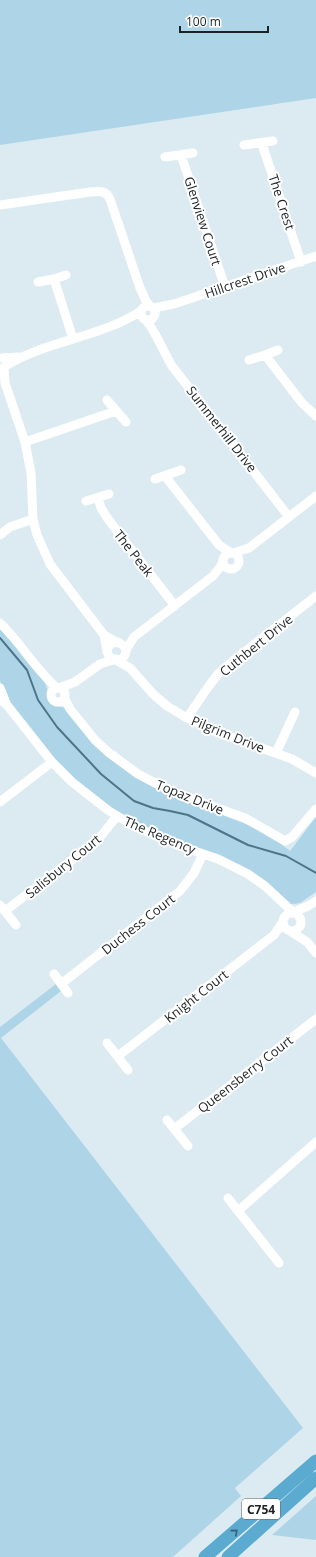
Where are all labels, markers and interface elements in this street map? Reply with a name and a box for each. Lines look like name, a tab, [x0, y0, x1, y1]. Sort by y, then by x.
scale bar	[180, 8, 268, 34]
text: 100 m	[186, 13, 221, 30]
street label: The Crest	[265, 172, 300, 232]
street label: Glenview Court	[180, 174, 226, 268]
street label: Hillcrest Drive	[202, 258, 288, 302]
street label: Summerhill Drive	[183, 382, 261, 476]
street label: The Peak	[110, 526, 158, 580]
street label: Cuthbert Drive	[216, 610, 296, 680]
street label: Pilgrim Drive	[189, 711, 267, 757]
street label: Topaz Drive	[154, 775, 226, 819]
street label: The Regency	[121, 812, 199, 858]
street label: Salisbury Court	[22, 830, 105, 902]
street label: Duchess Court	[98, 889, 179, 958]
street label: Knight Court	[160, 965, 232, 1027]
street label: Queensberry Court	[194, 1031, 297, 1117]
road number: C754	[242, 1499, 280, 1519]
one-way arrow	[230, 1529, 237, 1536]

